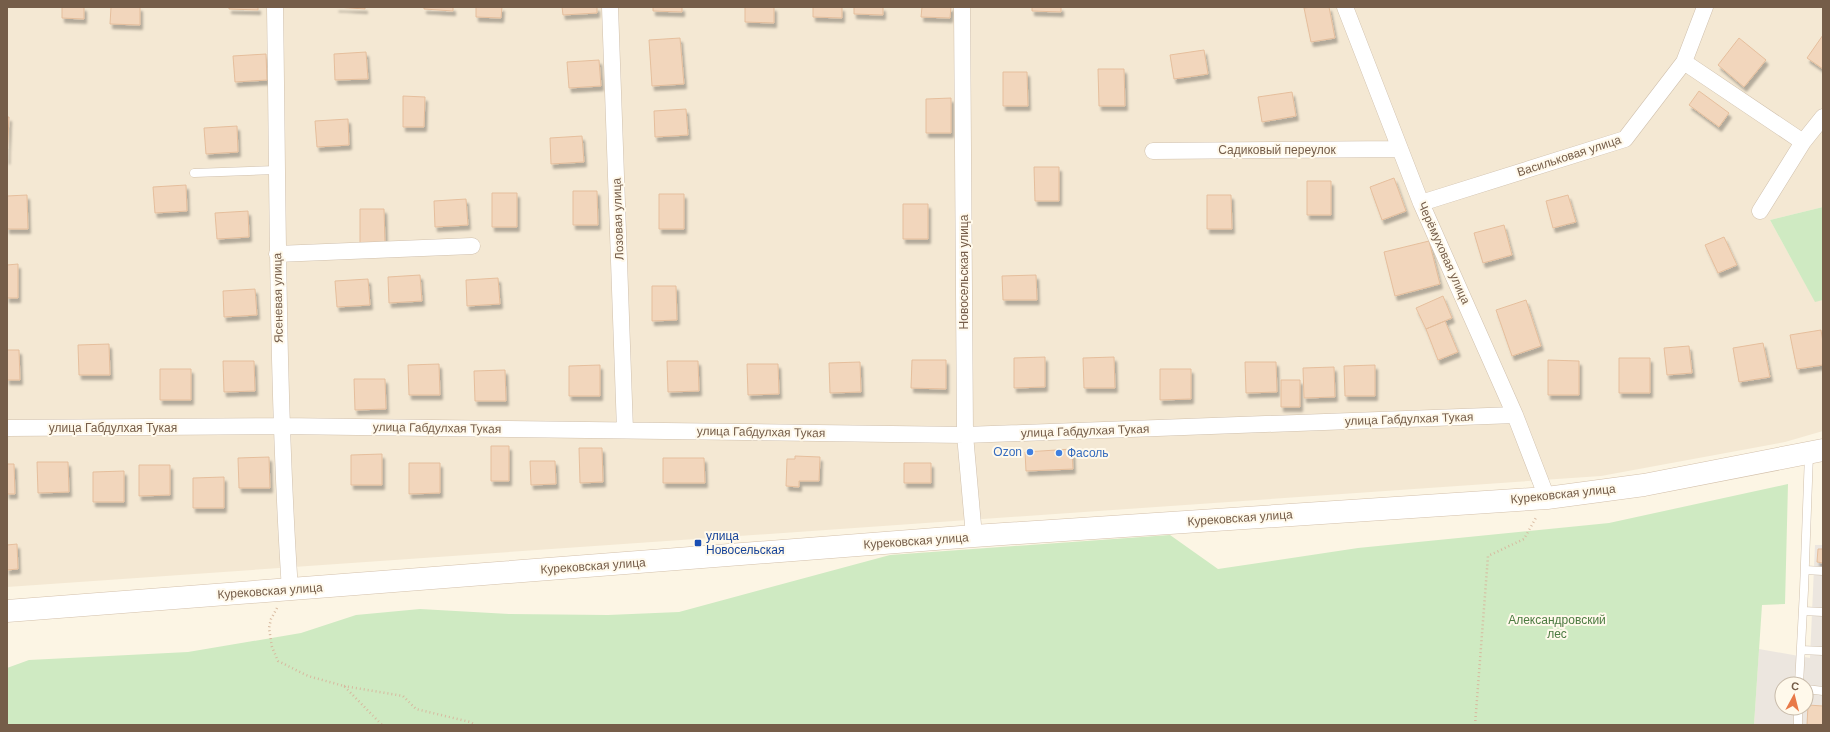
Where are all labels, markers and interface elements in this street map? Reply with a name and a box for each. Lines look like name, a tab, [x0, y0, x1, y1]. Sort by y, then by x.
street label: Васильковая улица	[1515, 132, 1623, 179]
street label: Садиковый переулок	[1218, 143, 1336, 157]
street label: Лозовая улица	[610, 177, 626, 260]
street label: Черёмуховая улица	[1415, 200, 1473, 307]
street label: Новосельская улица	[957, 214, 971, 329]
street label: Ясеневая улица	[270, 252, 286, 343]
street label: улица Габдулхая Тукая	[1344, 410, 1474, 428]
street label: улица Габдулхая Тукая	[373, 420, 501, 436]
street label: улица Габдулхая Тукая	[49, 421, 177, 435]
street label: улица Габдулхая Тукая	[1020, 422, 1150, 440]
street label: улица Габдулхая Тукая	[697, 424, 825, 440]
place label: Ozon	[993, 445, 1022, 459]
place label: Фасоль	[1067, 446, 1109, 460]
marker: Ozon	[1025, 447, 1035, 457]
marker: Фасоль	[1054, 448, 1064, 458]
street label: Курековская улица	[1510, 481, 1617, 506]
street label: Курековская улица	[1187, 507, 1293, 529]
place label: улица Новосельская	[706, 529, 784, 557]
street label: Курековская улица	[863, 530, 969, 552]
marker: улица Новосельская	[693, 538, 703, 548]
street label: Курековская улица	[540, 555, 646, 577]
street label: Курековская улица	[217, 580, 323, 602]
park label: Александровский лес	[1508, 613, 1606, 641]
north arrow	[1774, 676, 1814, 716]
text: С	[1791, 680, 1800, 693]

